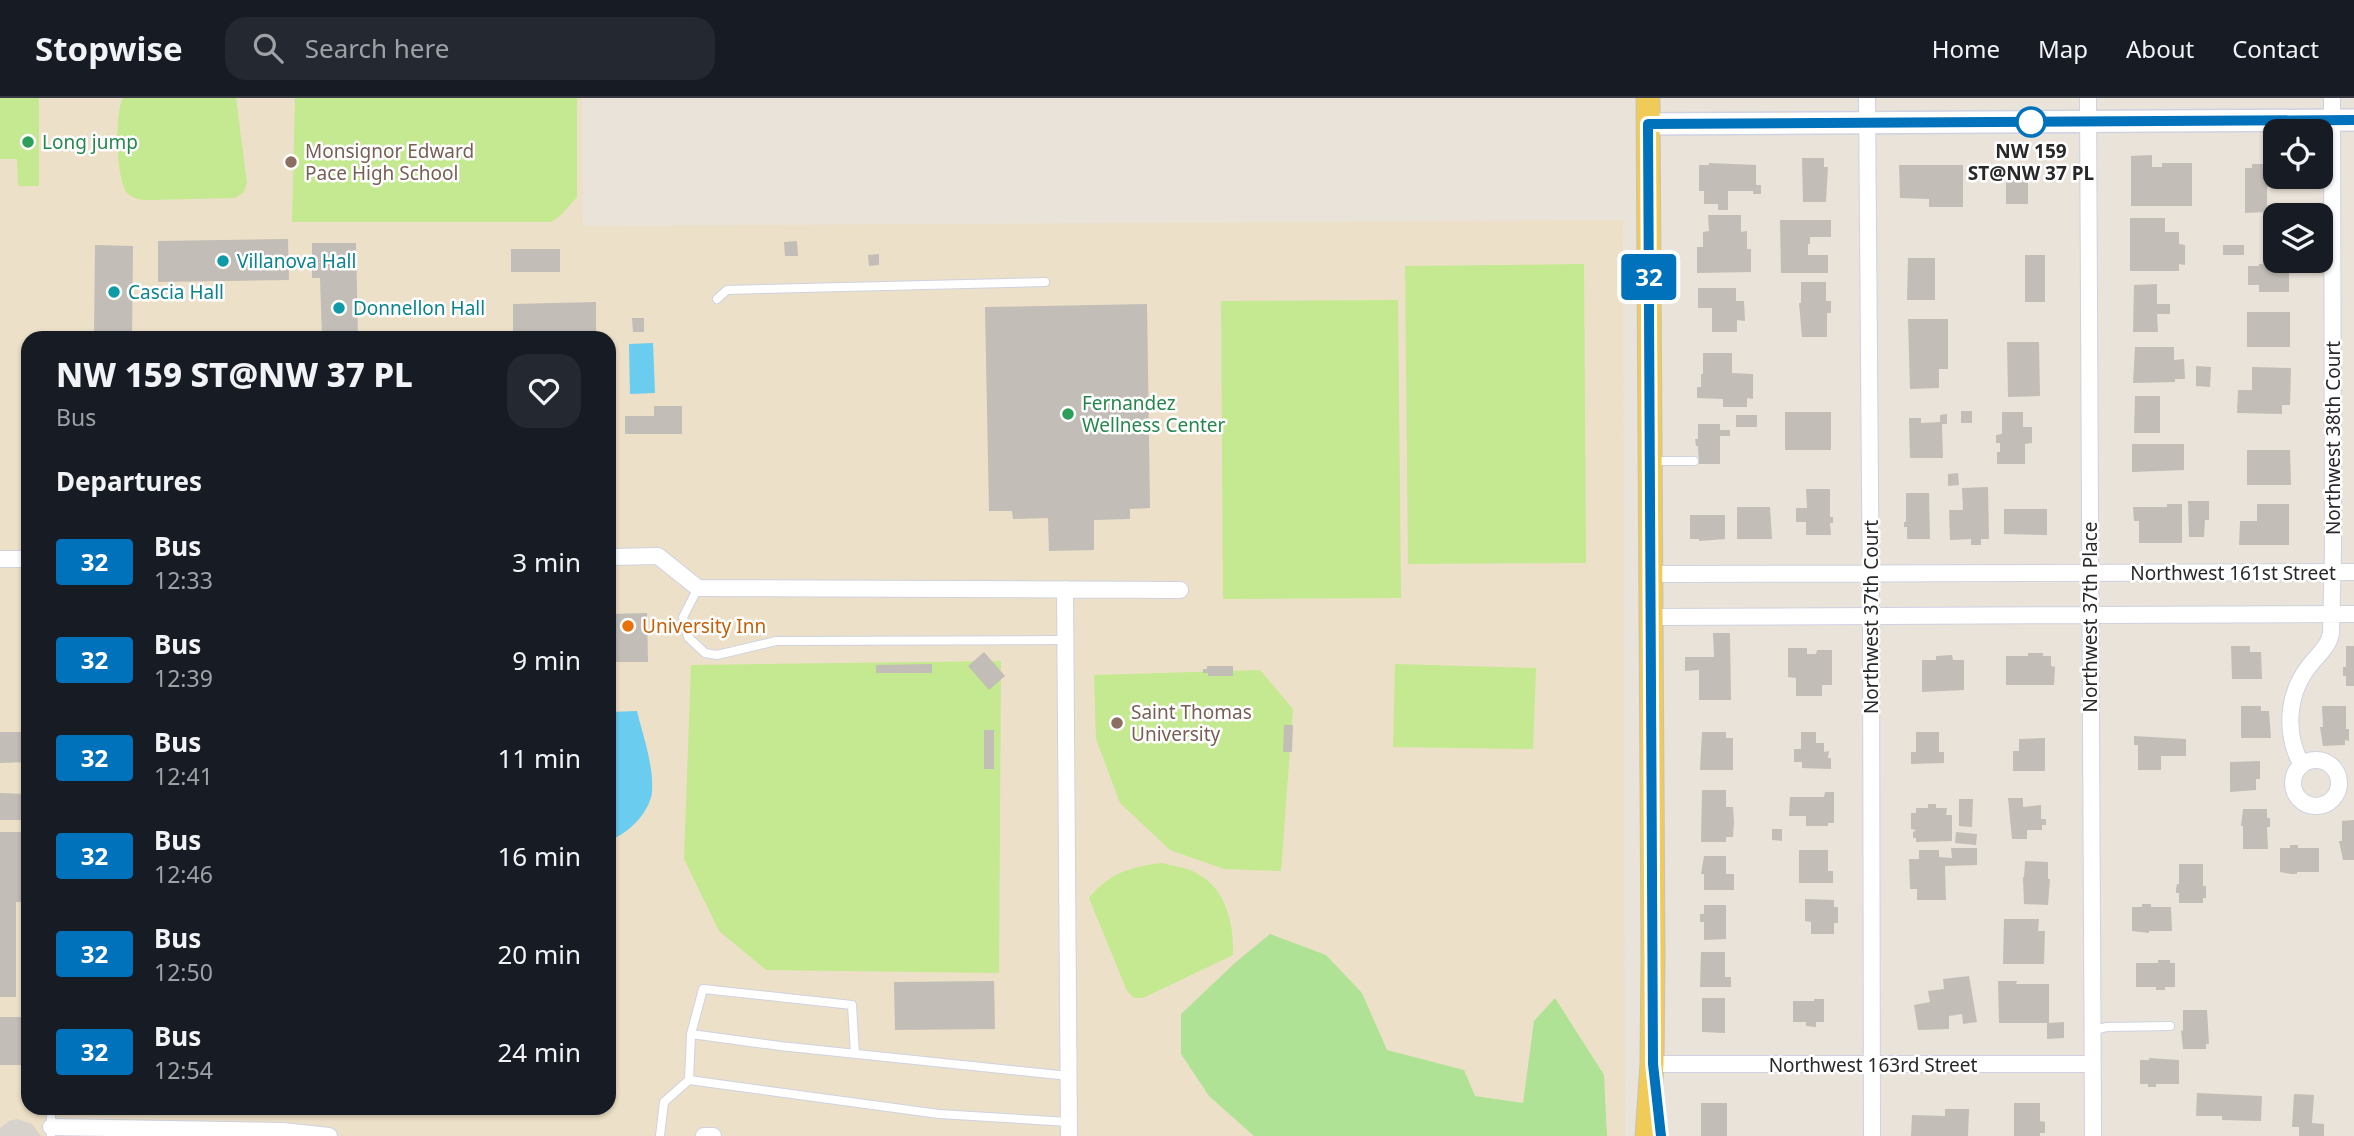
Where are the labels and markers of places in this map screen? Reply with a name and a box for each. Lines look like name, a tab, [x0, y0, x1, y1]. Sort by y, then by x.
marker: NW 159 ST@NW 37 PL	[2016, 107, 2046, 137]
place label: Long jump	[42, 129, 138, 155]
marker: Long jump	[20, 134, 36, 150]
place label: Monsignor Edward Pace High School	[305, 138, 474, 186]
place label: NW 159 ST@NW 37 PL	[1968, 138, 2095, 186]
marker: Monsignor Edward Pace High School	[283, 154, 299, 170]
place label: Villanova Hall	[237, 248, 356, 274]
marker: Villanova Hall	[215, 253, 231, 269]
place label: Cascia Hall	[128, 279, 224, 305]
marker: Cascia Hall	[106, 284, 122, 300]
place label: Donnellon Hall	[353, 295, 485, 321]
marker: Donnellon Hall	[331, 300, 347, 316]
place label: Fernandez Wellness Center	[1082, 390, 1225, 438]
marker: Fernandez Wellness Center	[1060, 406, 1076, 422]
place label: University Inn	[642, 613, 766, 639]
marker: University Inn	[620, 618, 636, 634]
place label: Saint Thomas University	[1131, 699, 1252, 747]
marker: Saint Thomas University	[1109, 715, 1125, 731]

